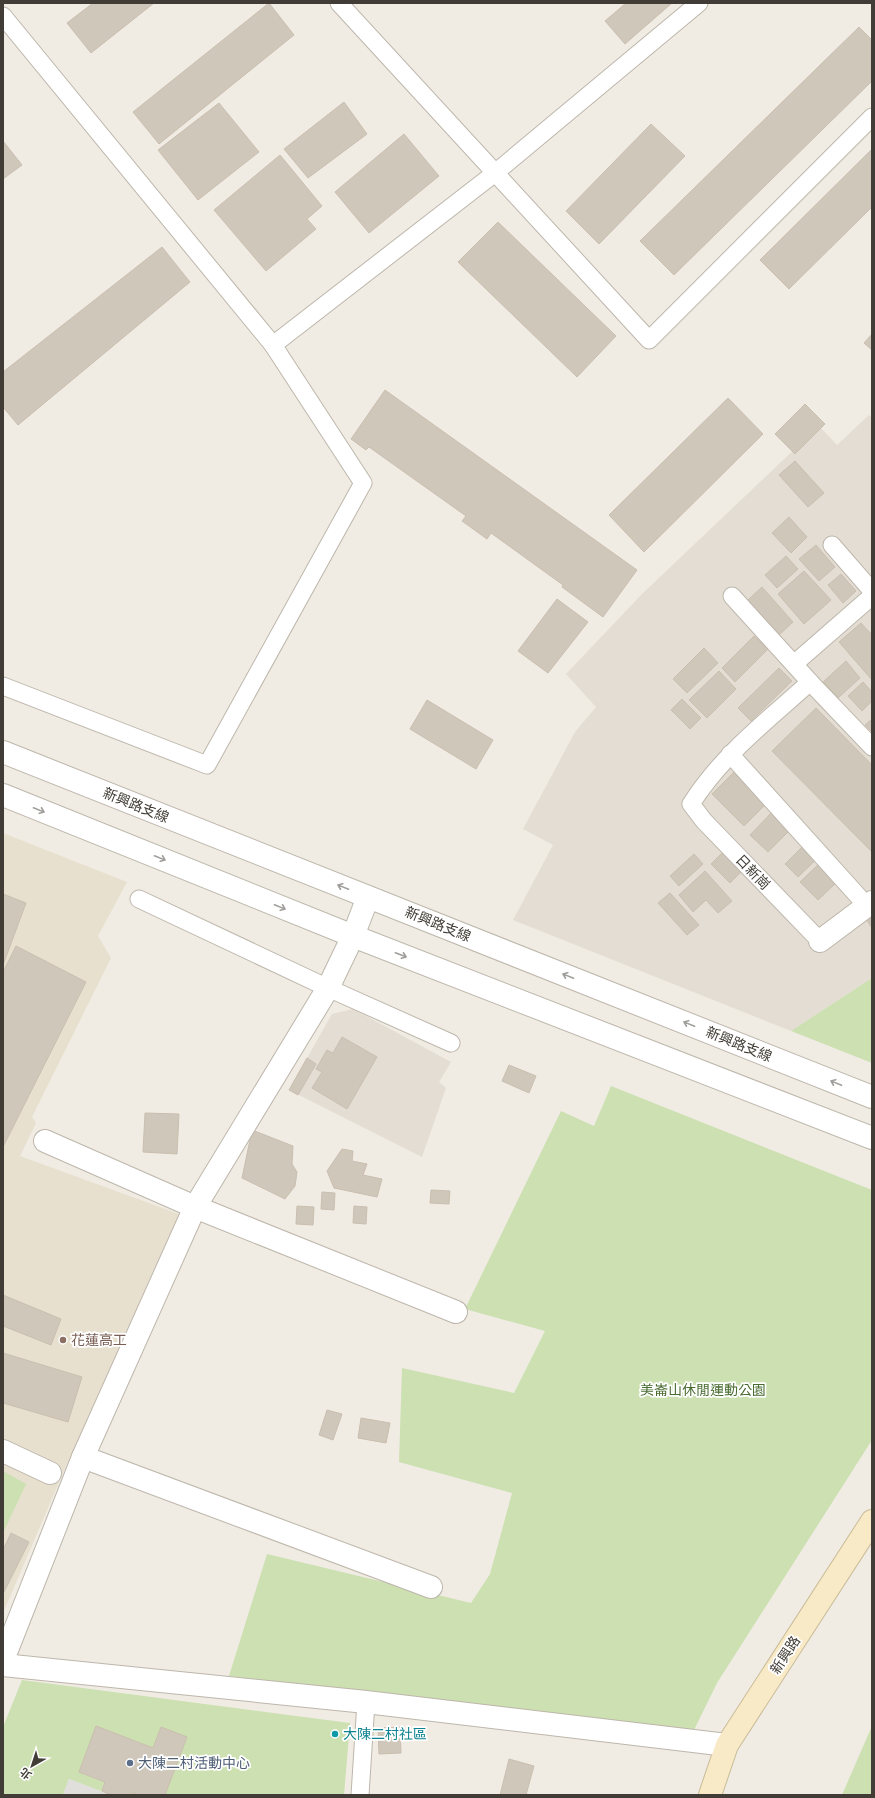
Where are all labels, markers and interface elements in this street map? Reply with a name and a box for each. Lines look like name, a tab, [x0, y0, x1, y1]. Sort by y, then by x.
street label: 新興路支線	[101, 784, 171, 826]
one-way arrow	[33, 807, 45, 814]
street label: 日新崗	[733, 851, 773, 893]
one-way arrow	[153, 855, 165, 863]
one-way arrow	[338, 882, 350, 890]
one-way arrow	[274, 903, 286, 911]
street label: 新興路支線	[403, 903, 473, 945]
one-way arrow	[395, 951, 407, 959]
one-way arrow	[563, 972, 575, 980]
one-way arrow	[683, 1020, 695, 1028]
street label: 新興路支線	[704, 1023, 774, 1065]
one-way arrow	[830, 1078, 842, 1086]
place label: 花蓮高工	[71, 1332, 127, 1348]
marker: 花蓮高工	[58, 1335, 68, 1345]
park label: 美崙山休閒運動公園	[640, 1382, 766, 1398]
street label: 新興路	[767, 1633, 803, 1677]
place label: 大陳二村社區	[343, 1726, 427, 1742]
marker: 大陳二村社區	[330, 1729, 340, 1739]
north arrow	[12, 1746, 52, 1786]
place label: 大陳二村活動中心	[138, 1755, 250, 1771]
marker: 大陳二村活動中心	[125, 1758, 135, 1768]
text: 北	[18, 1766, 34, 1782]

